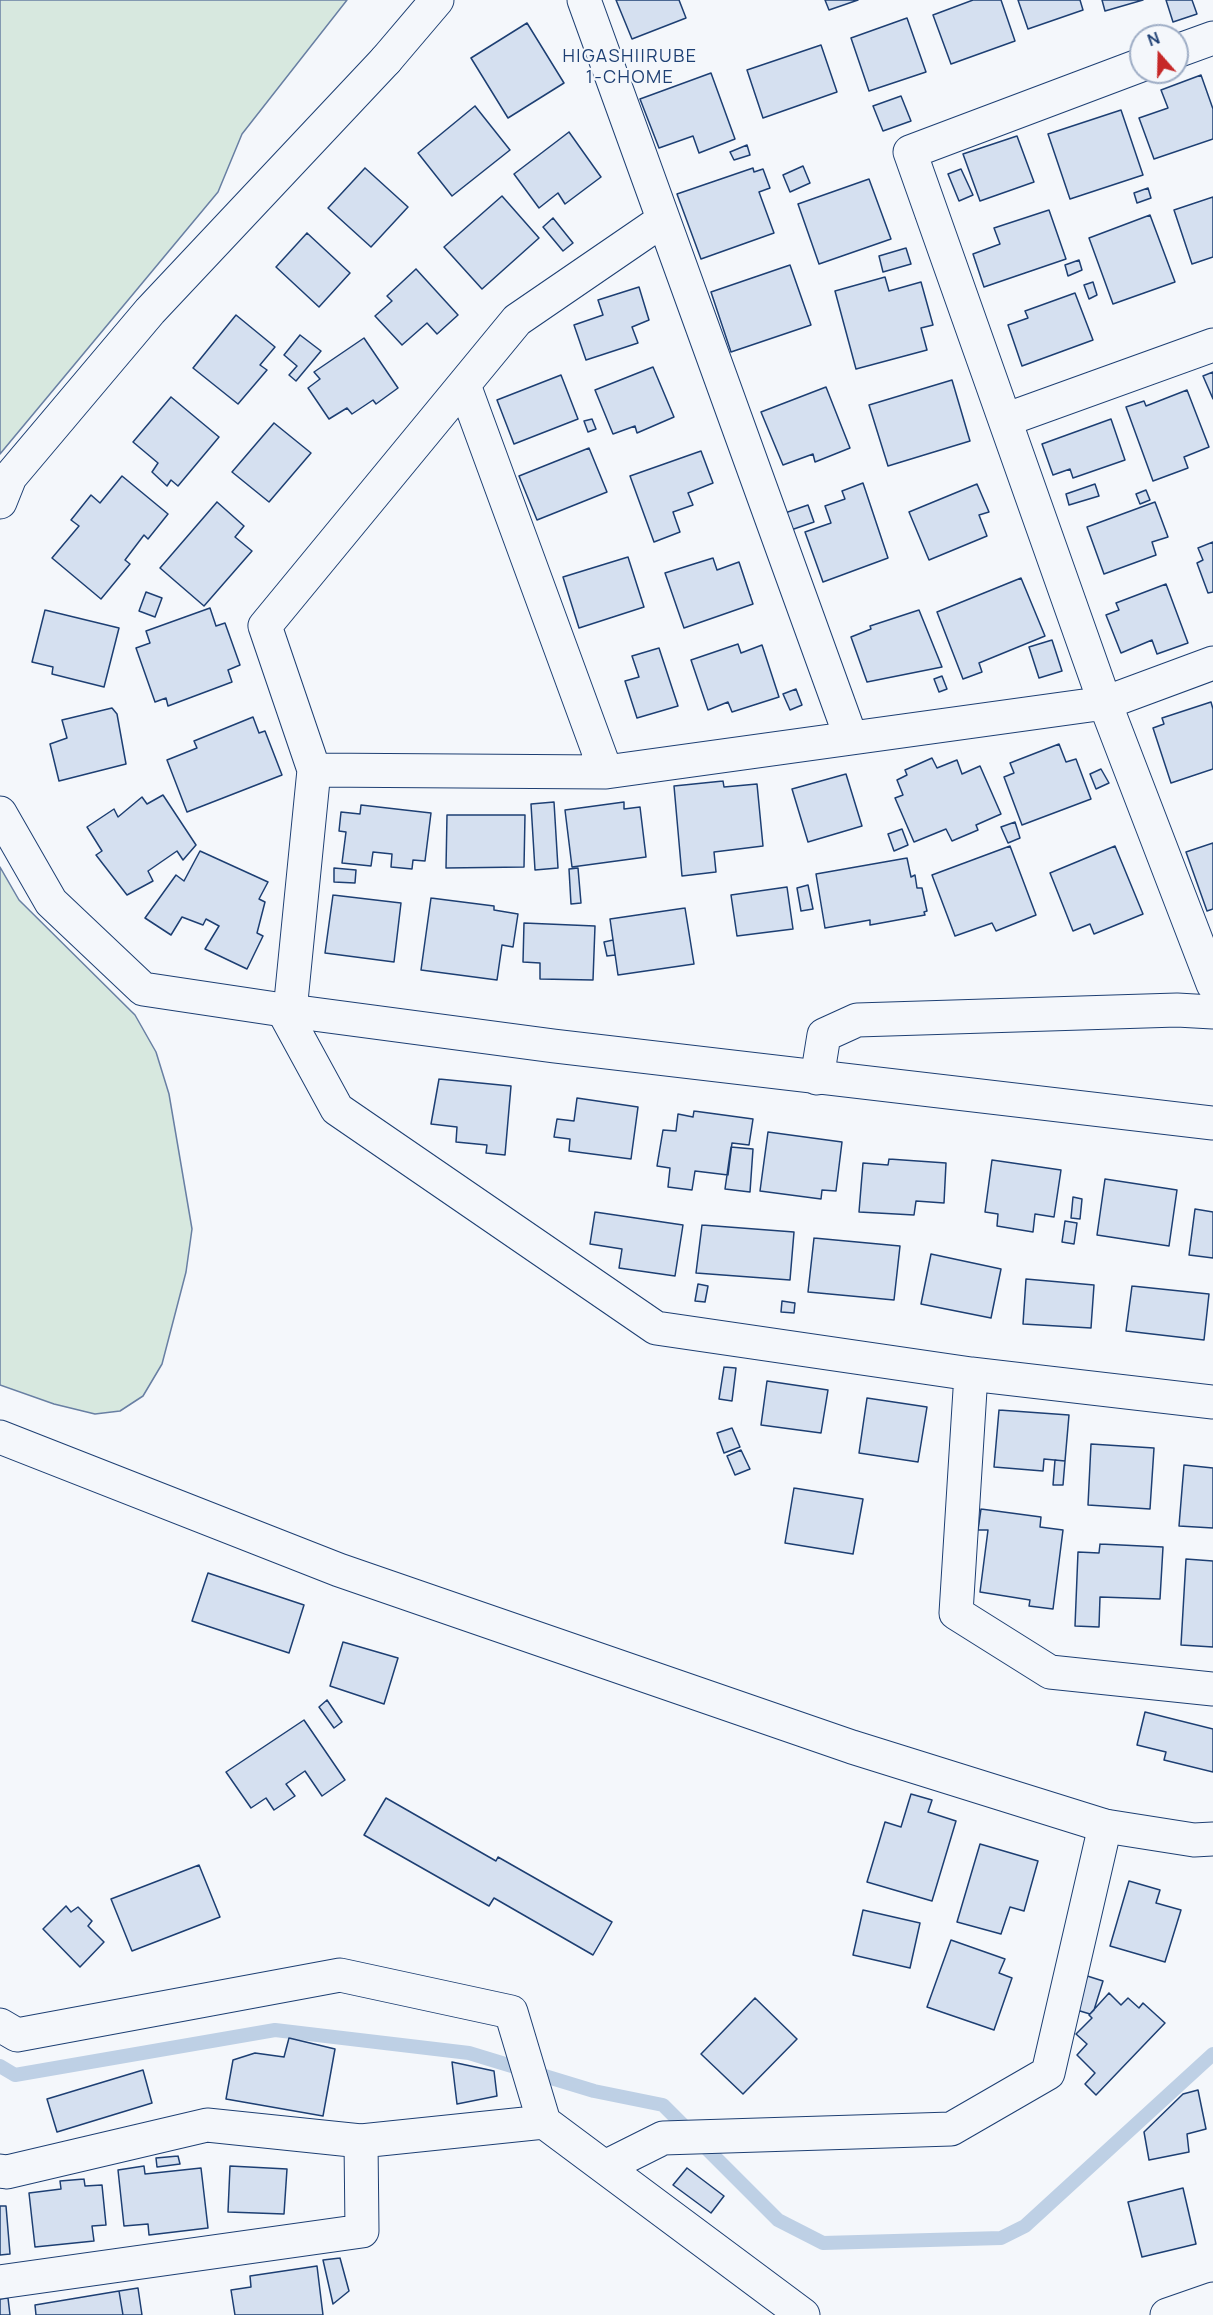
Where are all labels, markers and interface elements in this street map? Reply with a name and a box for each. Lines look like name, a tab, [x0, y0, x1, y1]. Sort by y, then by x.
north arrow	[1129, 24, 1189, 84]
text: N	[1144, 27, 1163, 51]
district label: HIGASHIIRUBE 1-CHOME	[563, 46, 697, 88]

